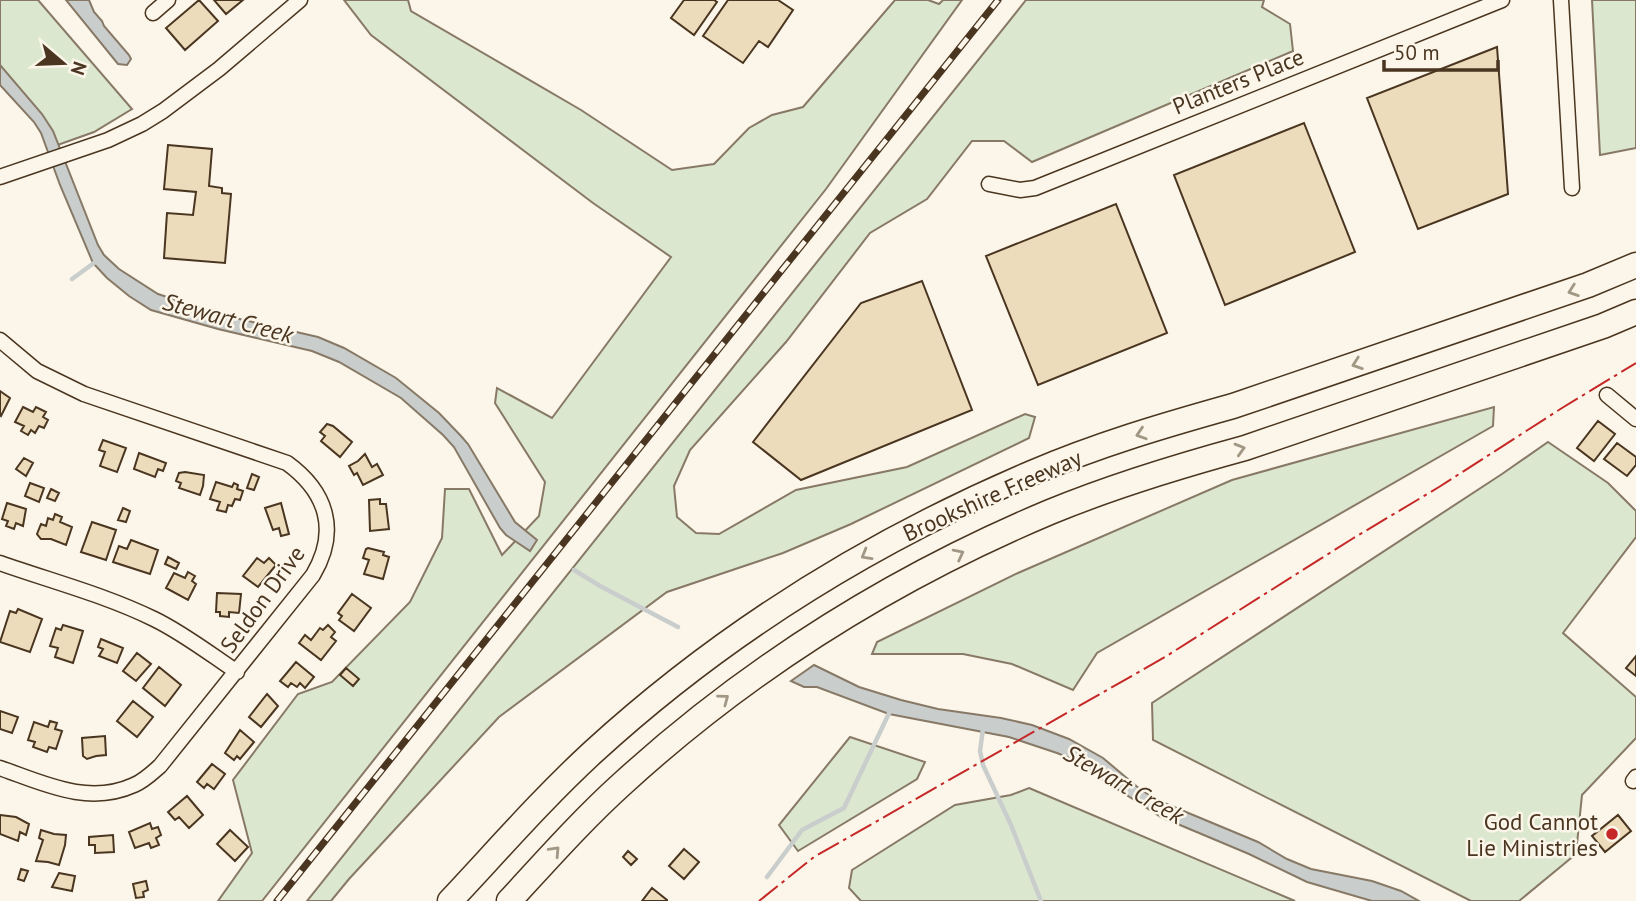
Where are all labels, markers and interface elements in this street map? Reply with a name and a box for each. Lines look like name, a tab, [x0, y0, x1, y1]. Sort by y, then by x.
north arrow	[28, 28, 98, 98]
scale bar	[1384, 28, 1498, 72]
text: 50 m	[1394, 39, 1440, 66]
street label: Planters Place	[1168, 42, 1308, 120]
text: N	[66, 59, 92, 78]
one-way arrow	[1567, 283, 1579, 297]
water label: Stewart Creek	[159, 286, 298, 351]
one-way arrow	[1352, 356, 1364, 370]
one-way arrow	[1135, 425, 1147, 440]
street label: Brookshire Freeway	[898, 442, 1086, 547]
one-way arrow	[1234, 442, 1246, 457]
street label: Seldon Drive	[213, 540, 311, 658]
one-way arrow	[861, 547, 873, 560]
one-way arrow	[952, 549, 964, 562]
one-way arrow	[716, 695, 729, 707]
water label: Stewart Creek	[1058, 737, 1191, 831]
place label: God Cannot Lie Ministries	[1466, 807, 1598, 862]
marker: God Cannot Lie Ministries	[1604, 826, 1620, 842]
one-way arrow	[547, 846, 560, 859]

